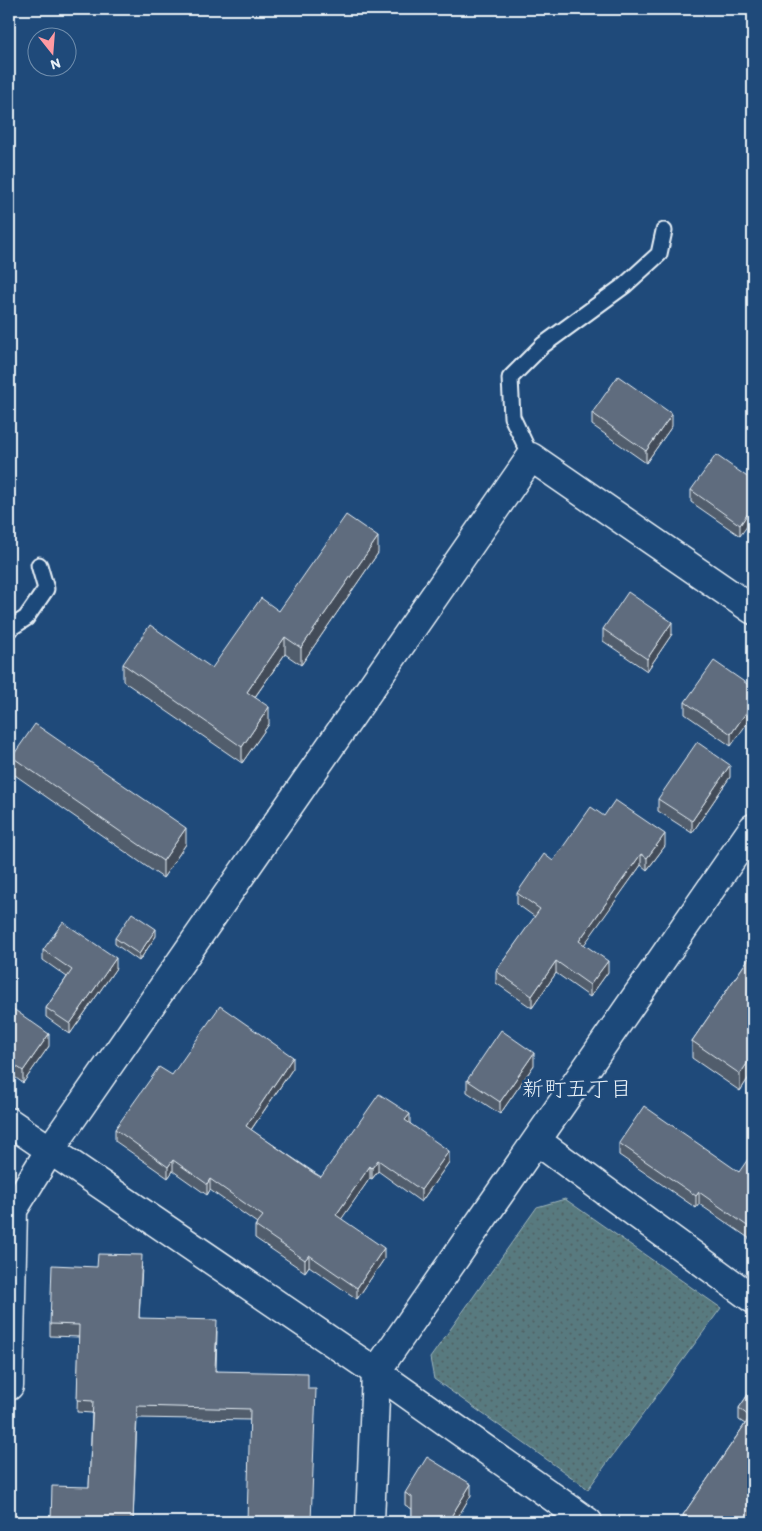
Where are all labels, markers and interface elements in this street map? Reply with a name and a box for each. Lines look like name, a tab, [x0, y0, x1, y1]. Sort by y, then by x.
north arrow	[28, 28, 78, 78]
text: N	[49, 54, 63, 73]
district label: 新町五丁目	[522, 1075, 632, 1102]

